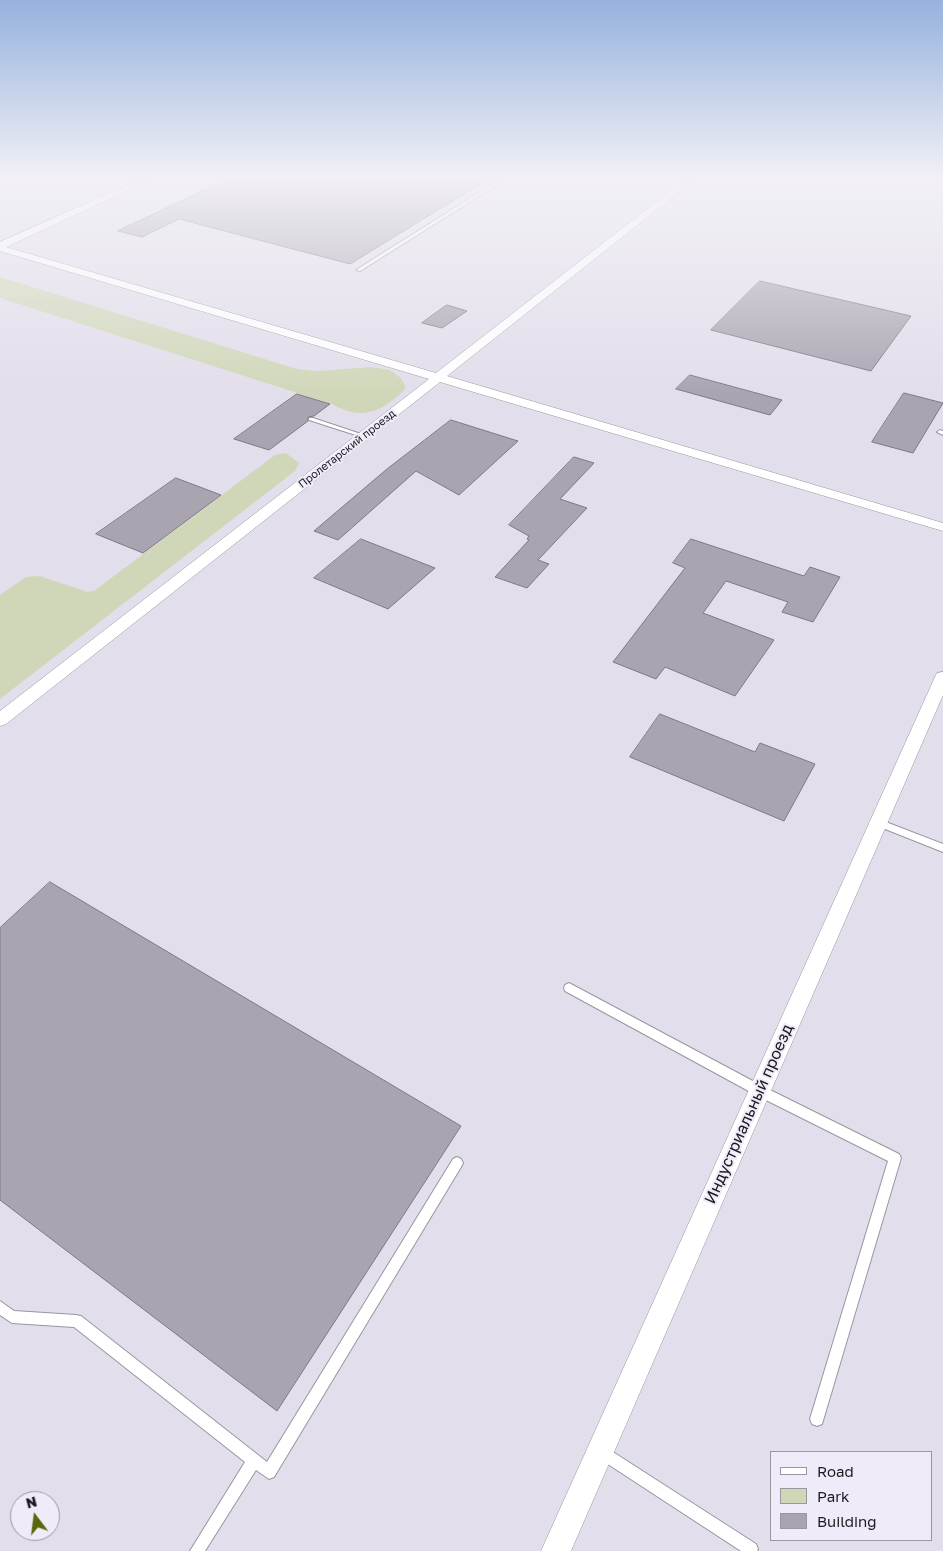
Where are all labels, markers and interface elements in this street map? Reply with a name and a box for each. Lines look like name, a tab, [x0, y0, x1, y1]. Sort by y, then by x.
street label: Пролетарский проезд	[296, 407, 398, 491]
street label: Индустриальный проезд	[701, 1021, 797, 1207]
legend	[770, 1451, 933, 1541]
text: Road	[817, 1462, 854, 1480]
text: Park	[817, 1487, 849, 1505]
north arrow	[10, 1491, 60, 1541]
text: N	[24, 1492, 39, 1512]
text: Building	[817, 1512, 877, 1530]

